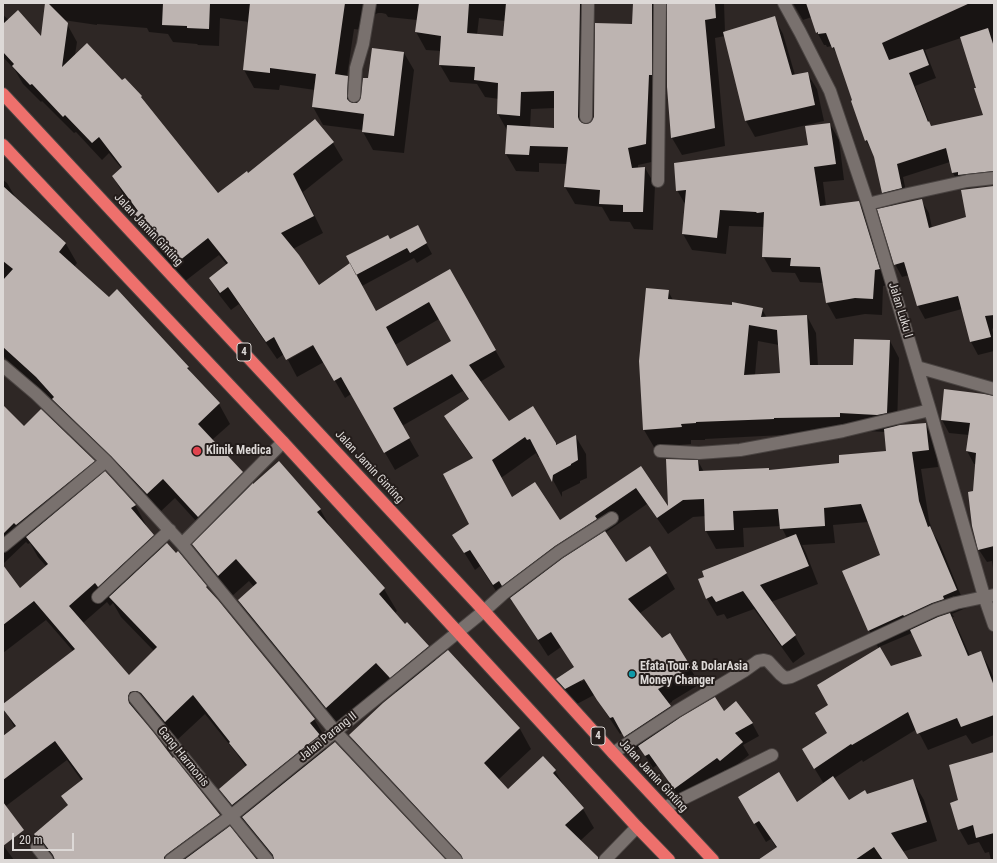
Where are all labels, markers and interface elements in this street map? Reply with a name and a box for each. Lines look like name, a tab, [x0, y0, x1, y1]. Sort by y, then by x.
street label: Jalan Jamin Ginting	[111, 191, 185, 269]
street label: Jalan Luku I	[885, 281, 915, 339]
road number: 4	[237, 343, 251, 361]
street label: Jalan Jamin Ginting	[332, 428, 406, 506]
place label: Klinik Medica	[206, 444, 271, 458]
marker: Klinik Medica	[191, 445, 203, 457]
place label: Efata Tour & DolarAsia Money Changer	[640, 660, 748, 688]
marker: Efata Tour & DolarAsia Money Changer	[627, 669, 637, 679]
street label: Jalan Parang II	[296, 709, 360, 765]
street label: Gang Harmonis	[154, 724, 212, 790]
road number: 4	[591, 727, 605, 745]
street label: Jalan Jamin Ginting	[616, 737, 690, 815]
scale bar	[14, 825, 76, 851]
text: 20 m	[19, 833, 43, 847]

